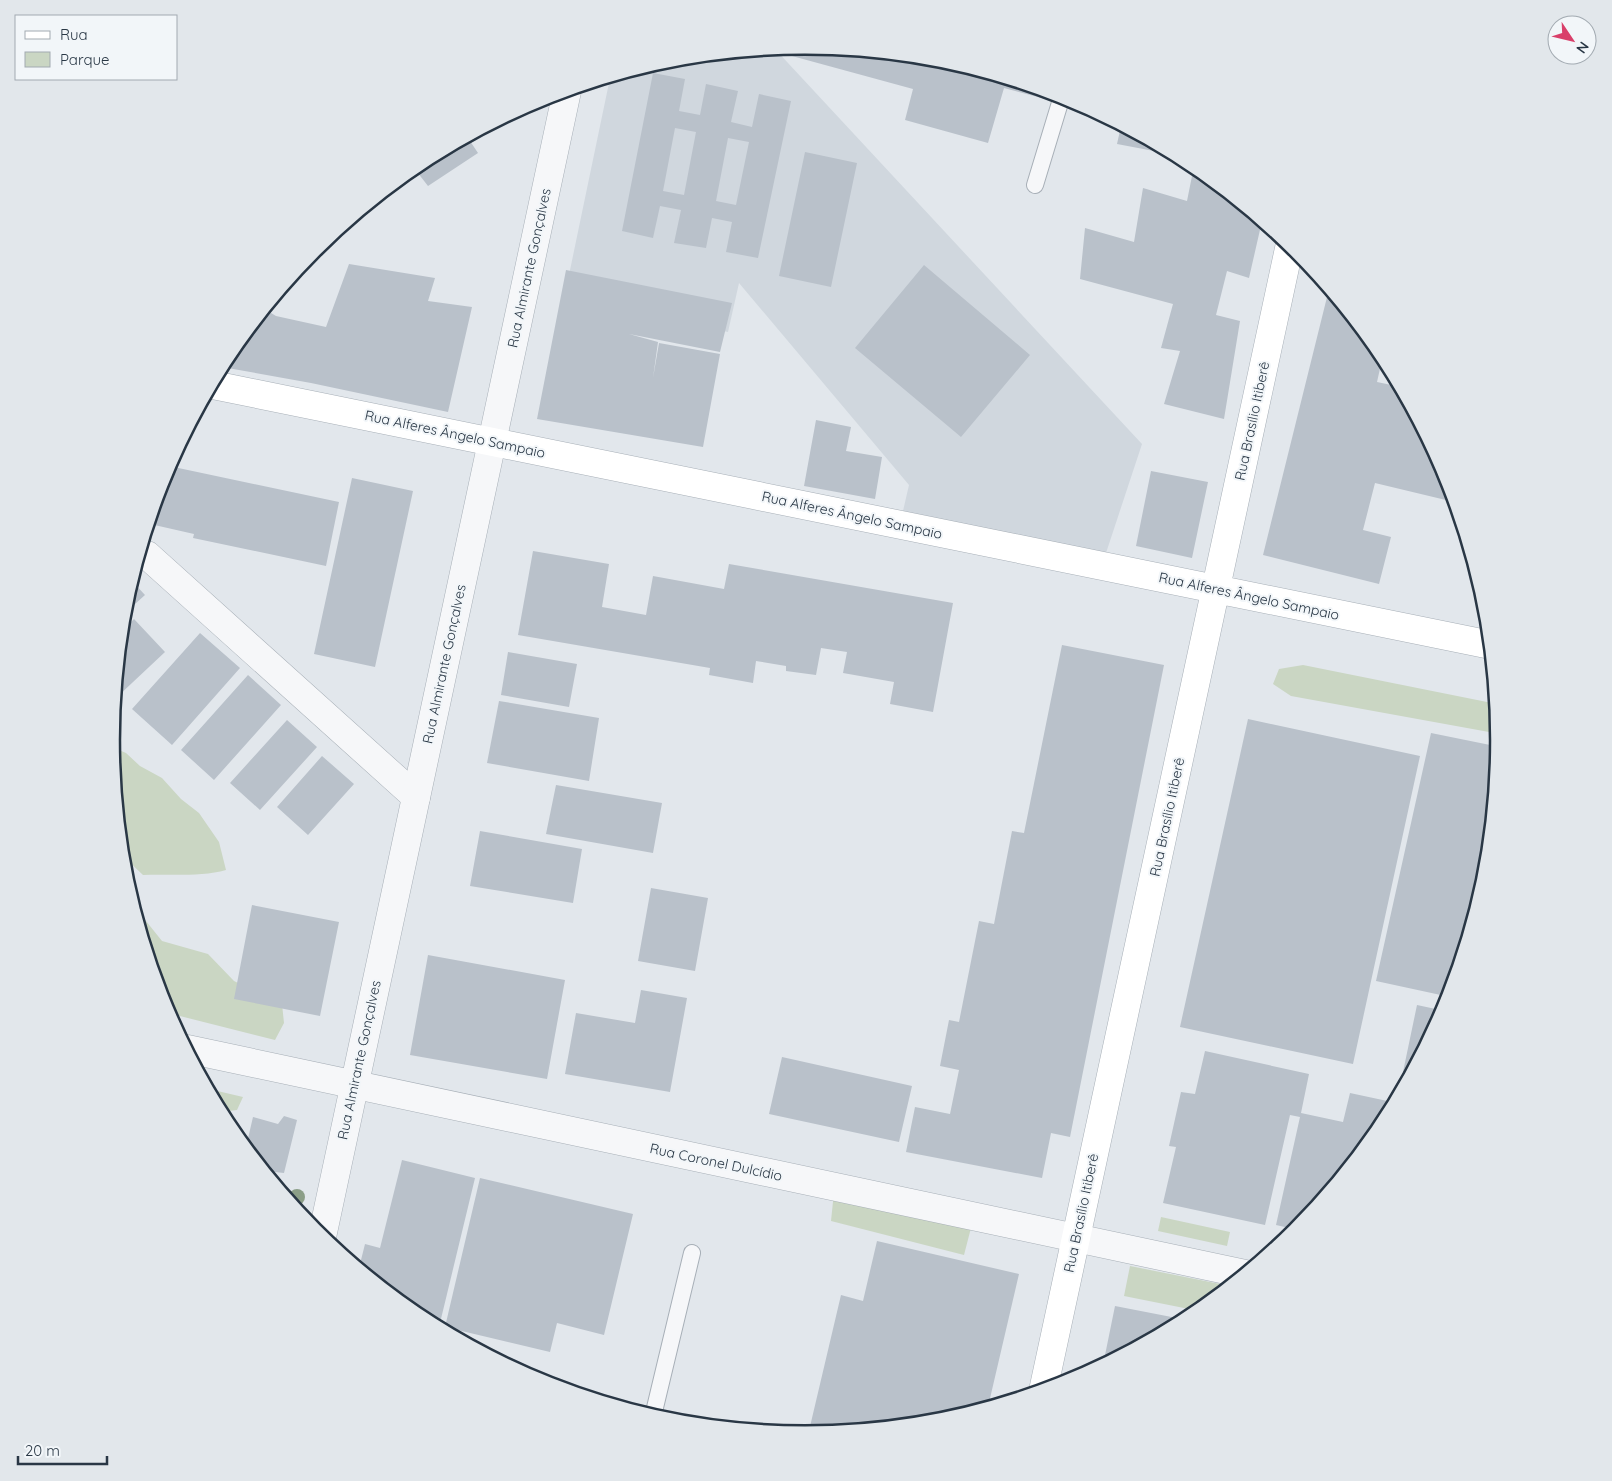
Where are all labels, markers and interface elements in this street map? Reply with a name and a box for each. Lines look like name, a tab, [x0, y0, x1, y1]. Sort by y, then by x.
legend	[15, 15, 178, 80]
north arrow	[1547, 15, 1597, 65]
text: Rua	[60, 25, 88, 44]
text: N	[1572, 38, 1593, 57]
text: Parque	[60, 50, 110, 69]
street label: Rua Almirante Gonçalves	[503, 187, 555, 349]
street label: Rua Brasílio Itiberê	[1231, 360, 1273, 482]
street label: Rua Alferes Ângelo Sampaio	[363, 406, 547, 462]
street label: Rua Alferes Ângelo Sampaio	[760, 487, 944, 543]
street label: Rua Alferes Ângelo Sampaio	[1157, 568, 1341, 624]
street label: Rua Almirante Gonçalves	[418, 583, 470, 745]
street label: Rua Brasílio Itiberê	[1146, 756, 1188, 878]
street label: Rua Almirante Gonçalves	[333, 979, 385, 1141]
street label: Rua Coronel Dulcídio	[648, 1139, 784, 1185]
street label: Rua Brasílio Itiberê	[1060, 1152, 1102, 1274]
scale bar	[18, 1434, 106, 1466]
text: 20 m	[25, 1441, 60, 1460]

